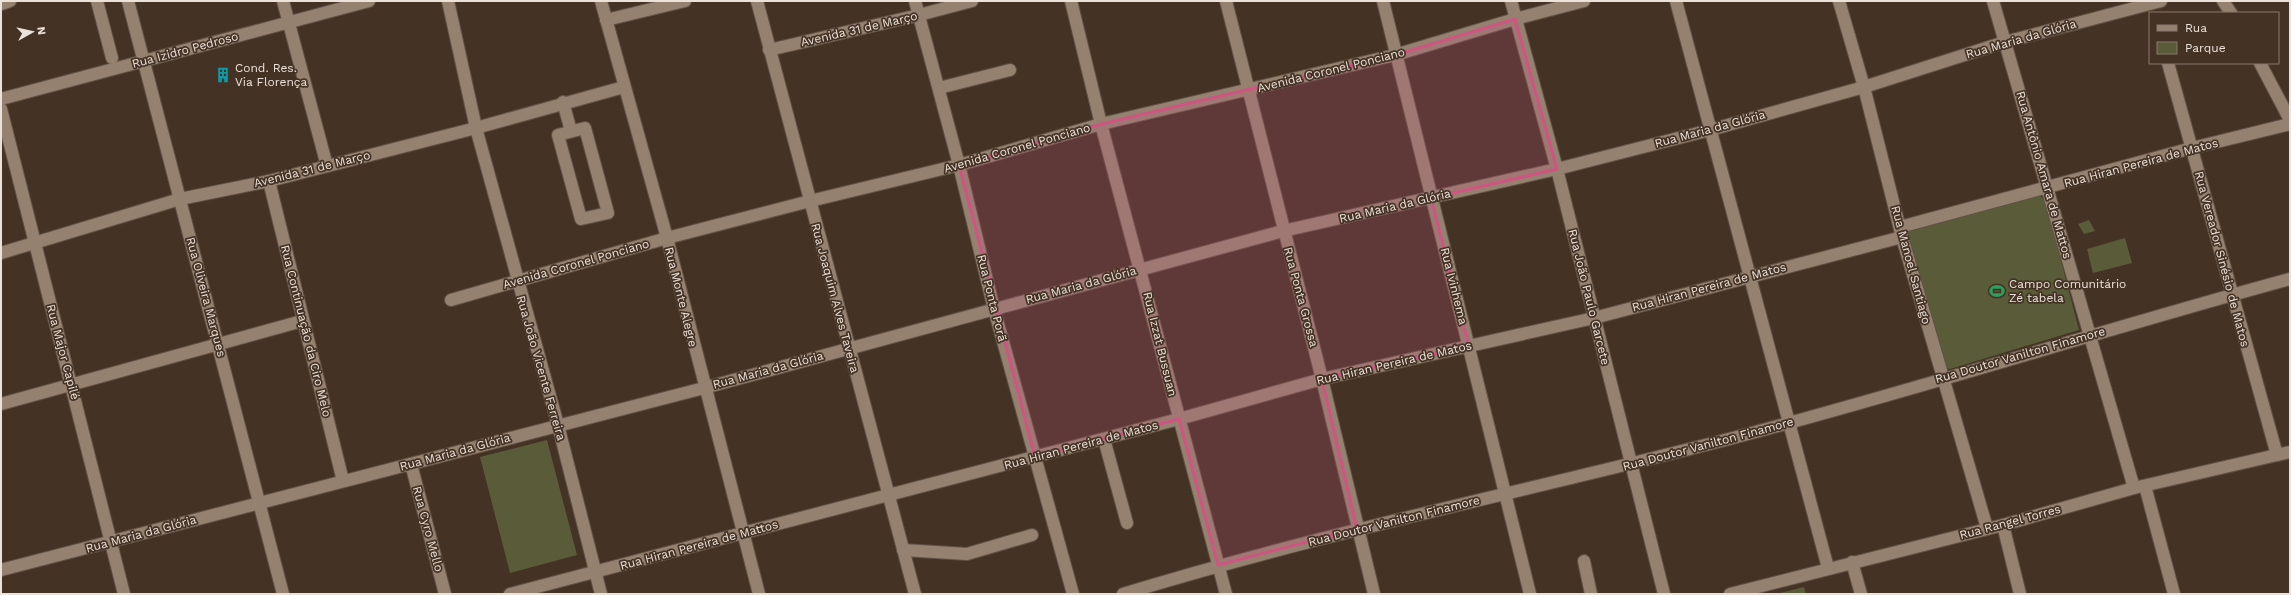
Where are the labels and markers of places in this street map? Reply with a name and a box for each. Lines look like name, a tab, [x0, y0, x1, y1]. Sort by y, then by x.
place label: Cond. Res. Via Florença	[235, 61, 308, 89]
building icon: Cond. Res. Via Florença	[214, 66, 232, 84]
place label: Campo Comunitário Zé tabela	[2009, 277, 2126, 305]
sports icon: Campo Comunitário Zé tabela	[1988, 282, 2006, 300]

